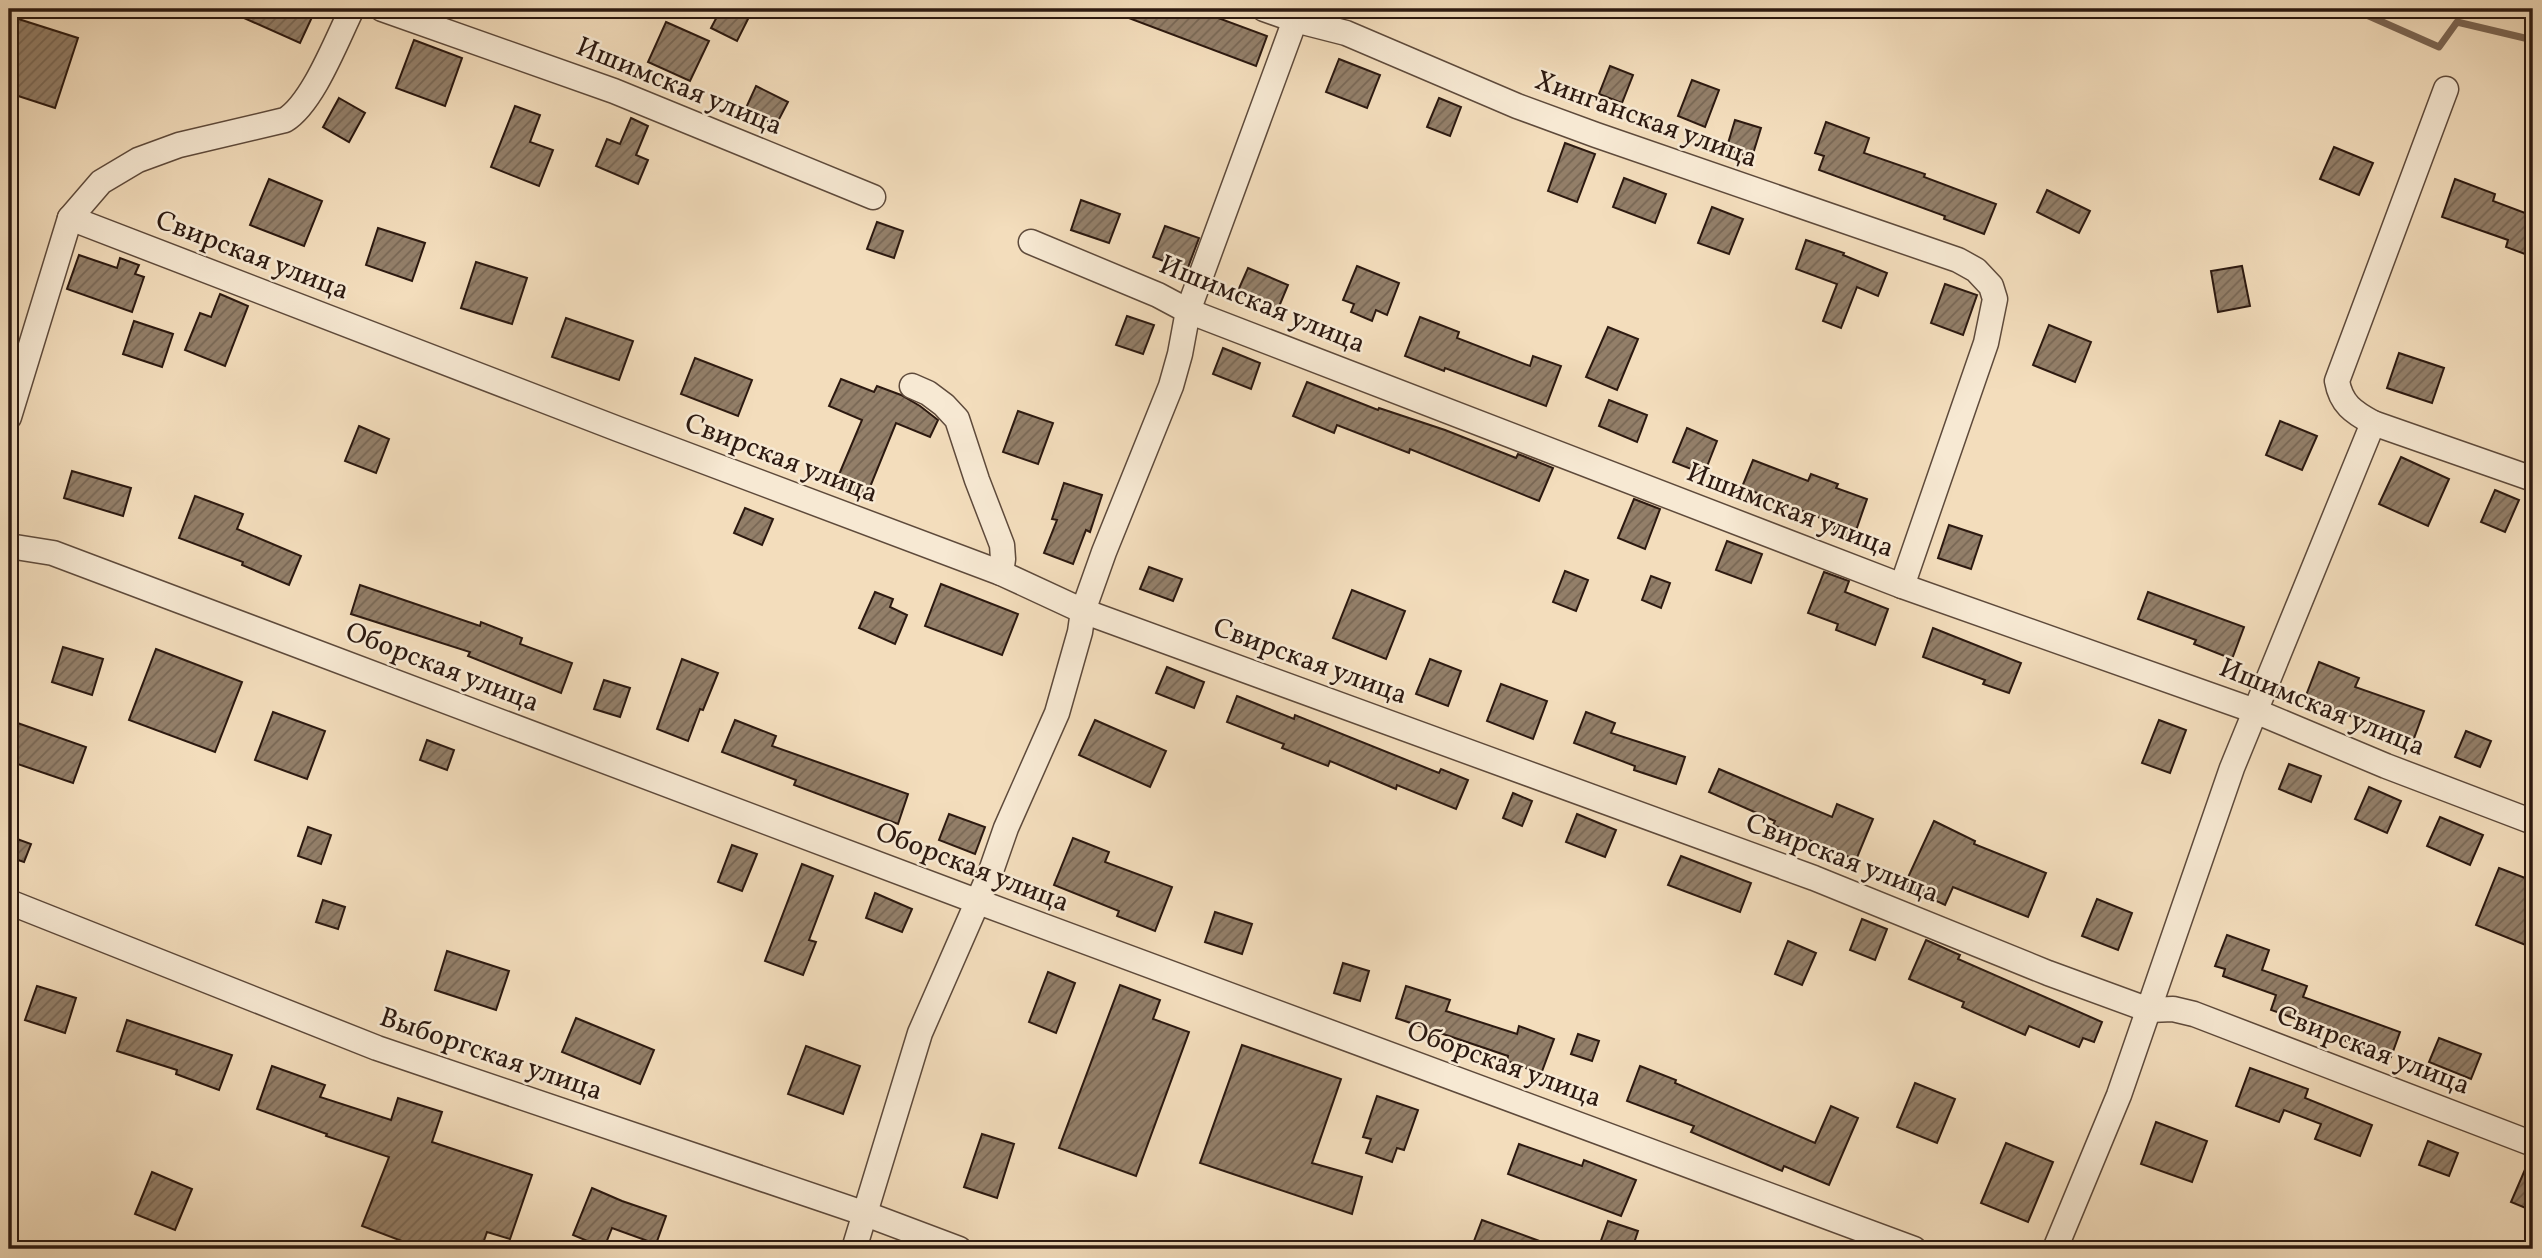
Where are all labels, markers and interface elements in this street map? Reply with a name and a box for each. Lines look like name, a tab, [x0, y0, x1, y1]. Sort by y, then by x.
street label: Ишимская улица	[570, 28, 788, 146]
street label: Хинганская улица	[1529, 62, 1763, 178]
street label: Свирская улица	[150, 201, 354, 311]
street label: Ишимская улица	[1153, 246, 1371, 364]
street label: Свирская улица	[679, 404, 883, 514]
street label: Ишимская улица	[1681, 454, 1899, 568]
street label: Свирская улица	[1207, 609, 1413, 715]
street label: Оборская улица	[339, 613, 545, 723]
street label: Ишимская улица	[2213, 649, 2431, 767]
street label: Свирская улица	[1740, 804, 1944, 914]
street label: Оборская улица	[869, 813, 1075, 923]
street label: Свирская улица	[2271, 996, 2475, 1106]
street label: Выборгская улица	[374, 999, 608, 1111]
street label: Оборская улица	[1401, 1012, 1607, 1118]

